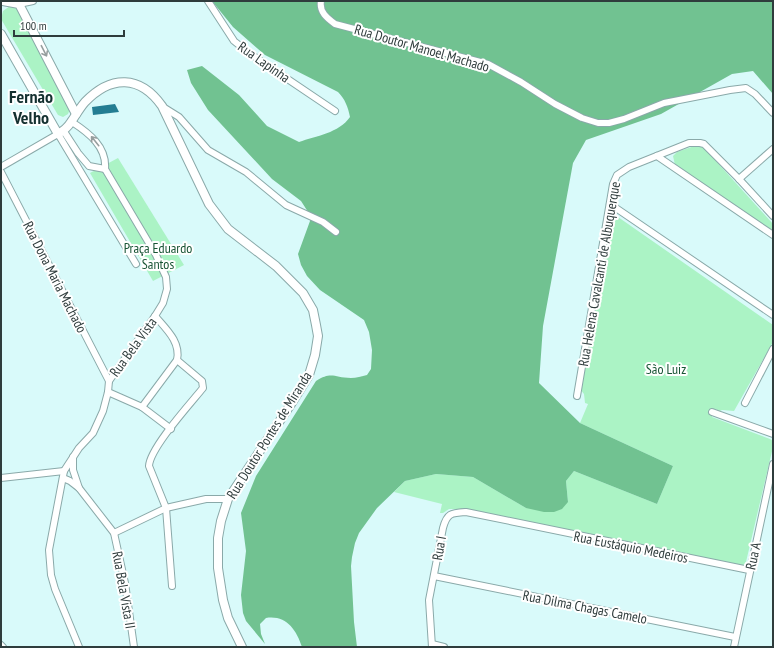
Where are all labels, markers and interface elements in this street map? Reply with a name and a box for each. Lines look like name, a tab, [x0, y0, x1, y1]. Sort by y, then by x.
scale bar	[14, 12, 124, 38]
text: 100 m	[20, 18, 47, 33]
street label: Rua Doutor Manoel Machado	[352, 20, 492, 76]
street label: Rua Lapinha	[234, 38, 294, 86]
one-way arrow	[40, 45, 48, 57]
district label: Fernão Velho	[9, 85, 53, 129]
one-way arrow	[91, 136, 99, 147]
street label: Rua Helena Cavalcanti de Albuquerque	[574, 180, 624, 368]
street label: Rua Dona Maria Machado	[19, 218, 91, 336]
park label: Praça Eduardo Santos	[124, 239, 192, 273]
street label: Rua Bela Vista	[105, 314, 161, 380]
park label: São Luiz	[646, 360, 686, 378]
street label: Rua Doutor Pontes de Miranda	[222, 368, 316, 502]
street label: Rua Eustáquio Medeiros	[572, 527, 690, 567]
street label: Rua I	[428, 534, 450, 562]
street label: Rua A	[741, 540, 765, 571]
street label: Rua Bela Vista II	[108, 550, 140, 630]
street label: Rua Dilma Chagas Camelo	[521, 586, 649, 628]

